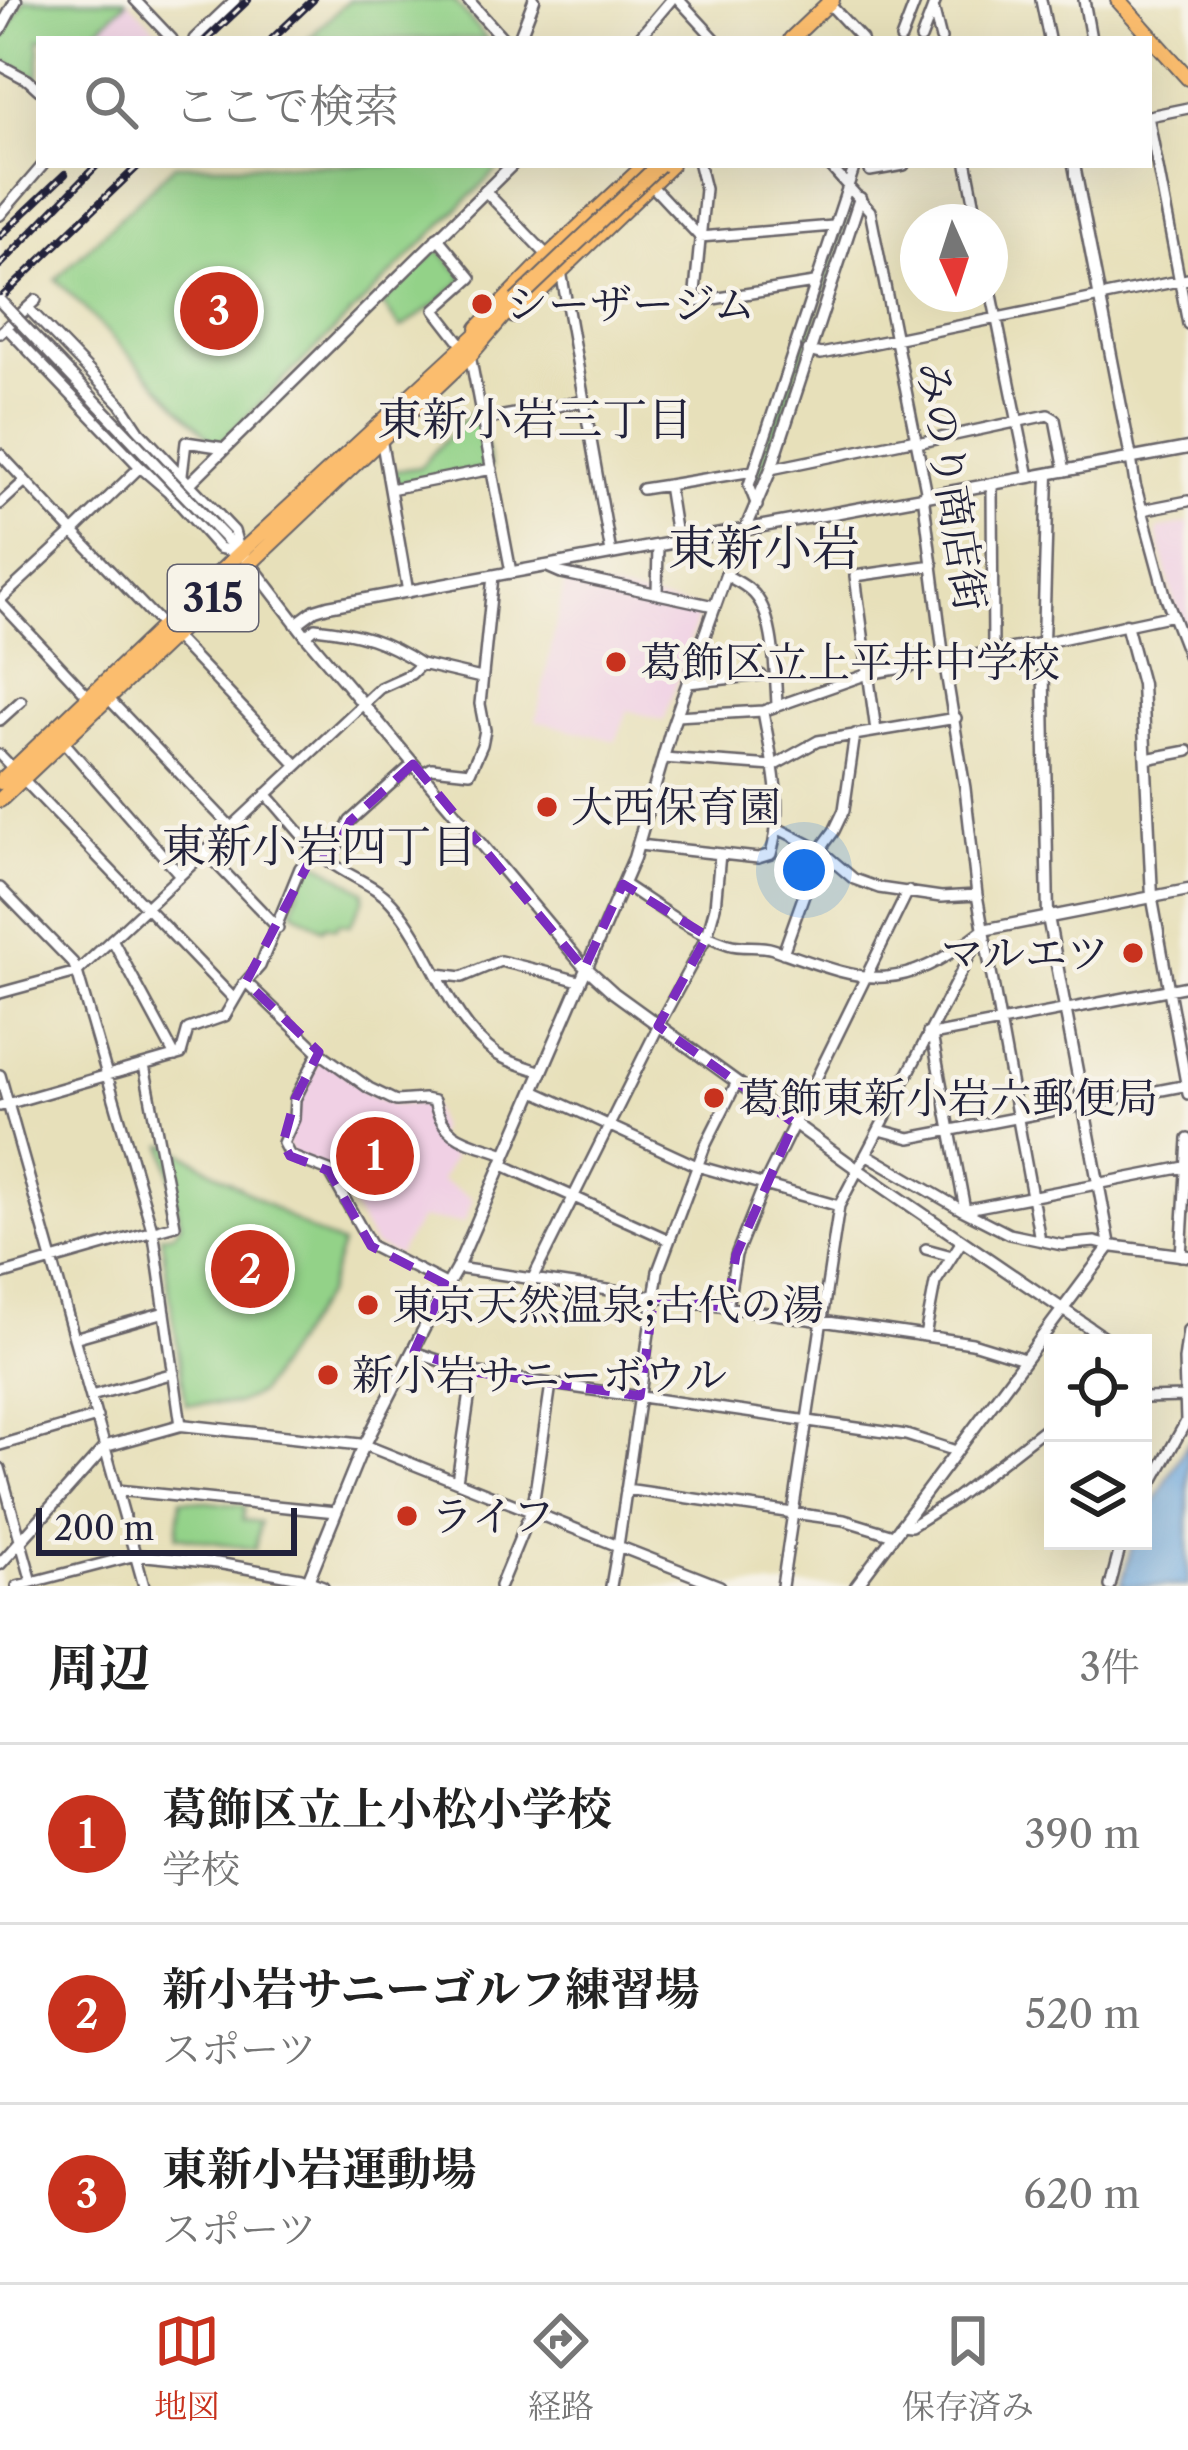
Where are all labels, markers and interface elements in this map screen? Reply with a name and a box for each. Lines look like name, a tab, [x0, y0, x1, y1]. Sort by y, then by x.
search box	[36, 36, 1152, 168]
icon: search	[78, 69, 144, 135]
text: ここで検索	[174, 78, 399, 134]
north arrow	[900, 204, 1008, 312]
pin: 3	[180, 266, 258, 356]
place label: シーザージム	[506, 278, 755, 330]
marker: シーザージム	[469, 291, 495, 317]
street label: みのり商店街	[907, 357, 997, 615]
district label: 東新小岩三丁目	[377, 391, 693, 447]
district label: 東新小岩	[668, 518, 860, 577]
road number: 315	[168, 565, 258, 631]
place label: 葛飾区立上平井中学校	[640, 636, 1060, 688]
marker: 葛飾区立上平井中学校	[603, 649, 629, 675]
place label: 大西保育園	[571, 781, 781, 833]
marker: 大西保育園	[534, 794, 560, 820]
district label: 東新小岩四丁目	[161, 818, 477, 874]
your location	[774, 840, 834, 900]
place label: マルエツ	[941, 927, 1109, 979]
marker: マルエツ	[1120, 940, 1146, 966]
place label: 葛飾東新小岩六郵便局	[738, 1072, 1158, 1124]
marker: 葛飾東新小岩六郵便局	[701, 1085, 727, 1111]
pin: 1	[336, 1111, 414, 1201]
pin: 2	[211, 1224, 289, 1314]
place label: 東京天然温泉;古代の湯	[392, 1279, 824, 1331]
marker: 東京天然温泉;古代の湯	[355, 1292, 381, 1318]
map controls	[1044, 1334, 1152, 1550]
button: locate	[1044, 1334, 1152, 1442]
place label: 新小岩サニーボウル	[352, 1349, 727, 1401]
marker: 新小岩サニーボウル	[315, 1362, 341, 1388]
button: layers	[1044, 1442, 1152, 1550]
place label: ライフ	[431, 1490, 554, 1542]
scale bar	[36, 1502, 297, 1555]
marker: ライフ	[394, 1503, 420, 1529]
text: 200 m	[54, 1508, 154, 1549]
text: 周辺	[48, 1637, 150, 1699]
text: 3件	[1080, 1643, 1140, 1691]
text: 葛飾区立上小松小学校	[162, 1781, 612, 1837]
text: 1	[78, 1810, 96, 1858]
text: 390 m	[1024, 1810, 1140, 1858]
text: 学校	[162, 1845, 240, 1893]
text: 新小岩サニーゴルフ練習場	[162, 1961, 700, 2017]
text: 2	[75, 1990, 99, 2038]
text: 520 m	[1025, 1990, 1140, 2038]
text: スポーツ	[162, 2025, 316, 2073]
text: 東新小岩運動場	[162, 2141, 477, 2197]
text: 3	[76, 2170, 98, 2218]
text: 620 m	[1023, 2170, 1140, 2218]
text: スポーツ	[162, 2205, 316, 2253]
tab: 地図	[154, 2308, 220, 2427]
tab: 経路	[528, 2308, 594, 2427]
tab: 保存済み	[902, 2308, 1034, 2427]

